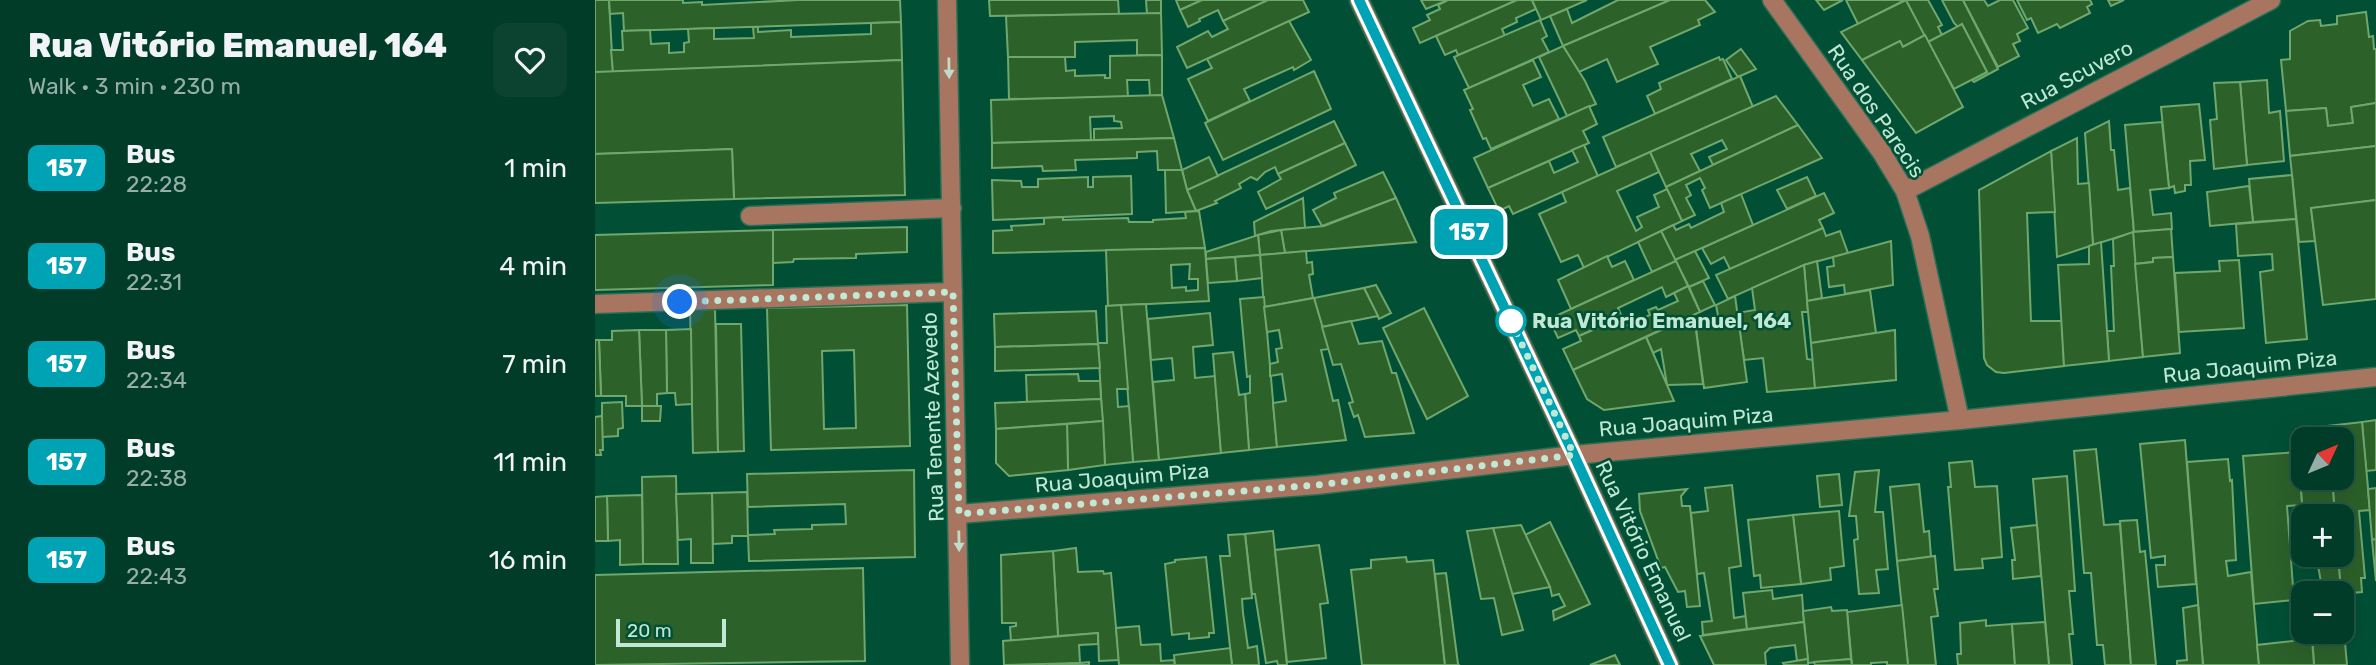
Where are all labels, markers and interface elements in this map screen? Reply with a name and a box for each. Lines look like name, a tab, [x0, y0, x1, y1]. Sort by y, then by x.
button: heart	[493, 23, 567, 97]
text: Rua Vitório Emanuel, 164	[28, 26, 447, 65]
street label: Rua Scuvero	[2016, 35, 2137, 115]
street label: Rua dos Parecis	[1823, 39, 1930, 182]
one-way arrow	[943, 57, 955, 79]
text: Walk · 3 min · 230 m	[28, 72, 241, 100]
text: Bus	[126, 139, 175, 170]
text: 1 min	[504, 153, 567, 184]
text: 157	[46, 154, 87, 182]
text: 22:28	[126, 170, 187, 198]
line badge: 157	[1429, 209, 1509, 255]
text: 157	[1448, 218, 1490, 246]
text: Bus	[126, 237, 175, 268]
text: 4 min	[499, 251, 567, 282]
text: 157	[46, 252, 87, 280]
text: 22:31	[126, 268, 182, 296]
your location	[662, 284, 697, 319]
marker: Rua Vitório Emanuel, 164	[1496, 306, 1526, 336]
place label: Rua Vitório Emanuel, 164	[1532, 308, 1791, 333]
street label: Rua Tenente Azevedo	[916, 312, 949, 522]
text: Bus	[126, 335, 175, 366]
street label: Rua Joaquim Piza	[2162, 345, 2338, 388]
text: 7 min	[502, 349, 567, 380]
text: 157	[46, 350, 87, 378]
text: 22:34	[126, 366, 187, 394]
street label: Rua Joaquim Piza	[1598, 401, 1774, 442]
north arrow	[2291, 427, 2354, 490]
map controls	[2291, 427, 2354, 644]
text: Bus	[126, 433, 175, 464]
text: 11 min	[493, 447, 567, 478]
text: 157	[46, 448, 87, 476]
street label: Rua Vitório Emanuel	[1590, 456, 1696, 645]
street label: Rua Joaquim Piza	[1034, 457, 1210, 498]
text: 22:38	[126, 464, 187, 492]
button: +	[2291, 504, 2354, 567]
one-way arrow	[953, 530, 965, 552]
text: Bus	[126, 531, 175, 562]
text: 16 min	[489, 545, 567, 576]
text: 157	[46, 546, 87, 574]
text: 22:43	[126, 562, 187, 590]
button: −	[2291, 581, 2354, 644]
scale bar	[616, 616, 726, 648]
text: 20 m	[627, 619, 672, 642]

